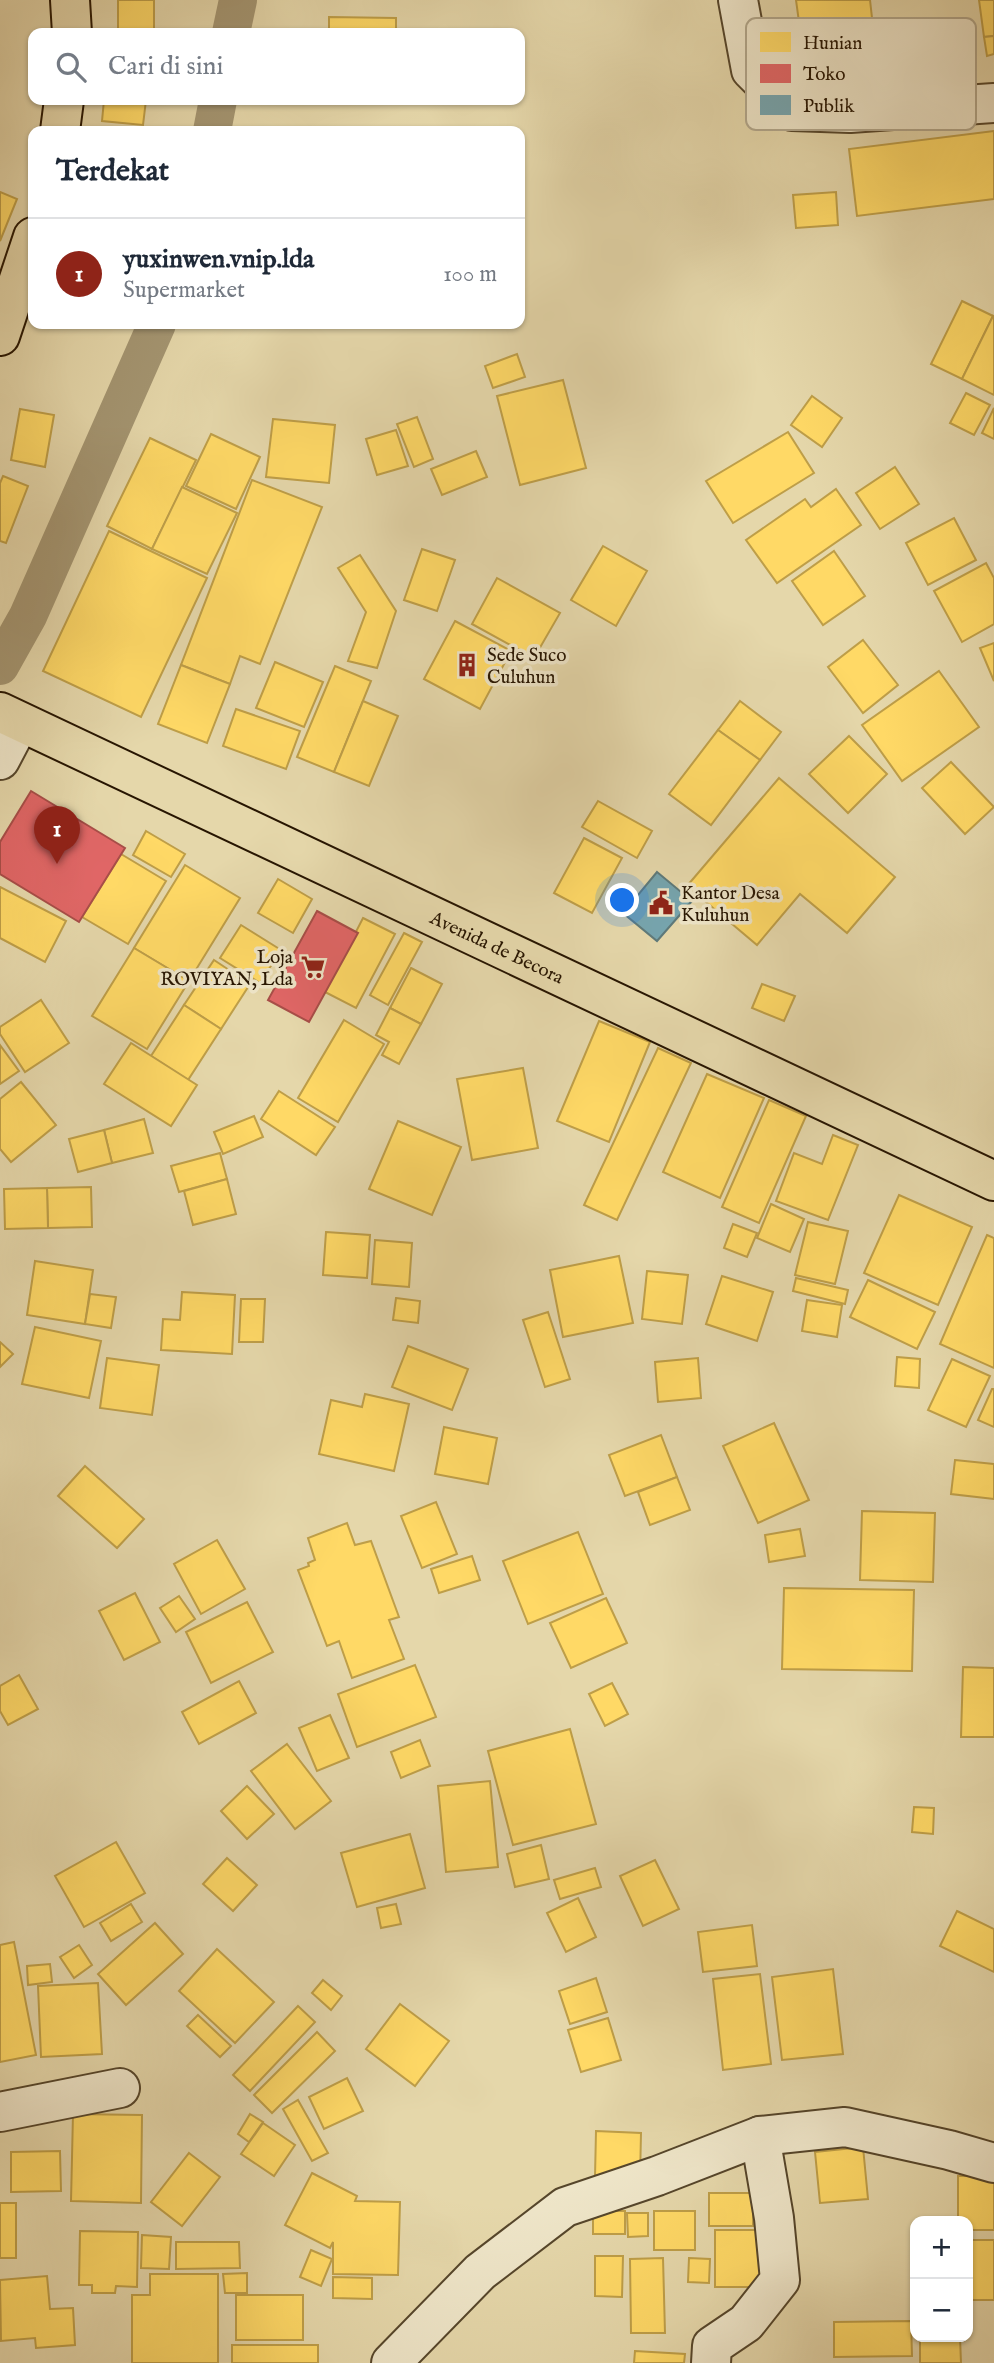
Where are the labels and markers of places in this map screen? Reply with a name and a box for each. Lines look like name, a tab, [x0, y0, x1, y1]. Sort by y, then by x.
place label: Sede Suco Culuhun	[487, 644, 566, 690]
building icon: Sede Suco Culuhun	[453, 651, 481, 679]
pin: 1	[34, 806, 80, 864]
place label: Kantor Desa Kuluhun	[681, 882, 780, 928]
public building icon: Kantor Desa Kuluhun	[647, 889, 675, 917]
place label: Loja ROVIYAN, Lda	[160, 946, 294, 992]
supermarket icon: Loja ROVIYAN, Lda	[299, 953, 327, 981]

